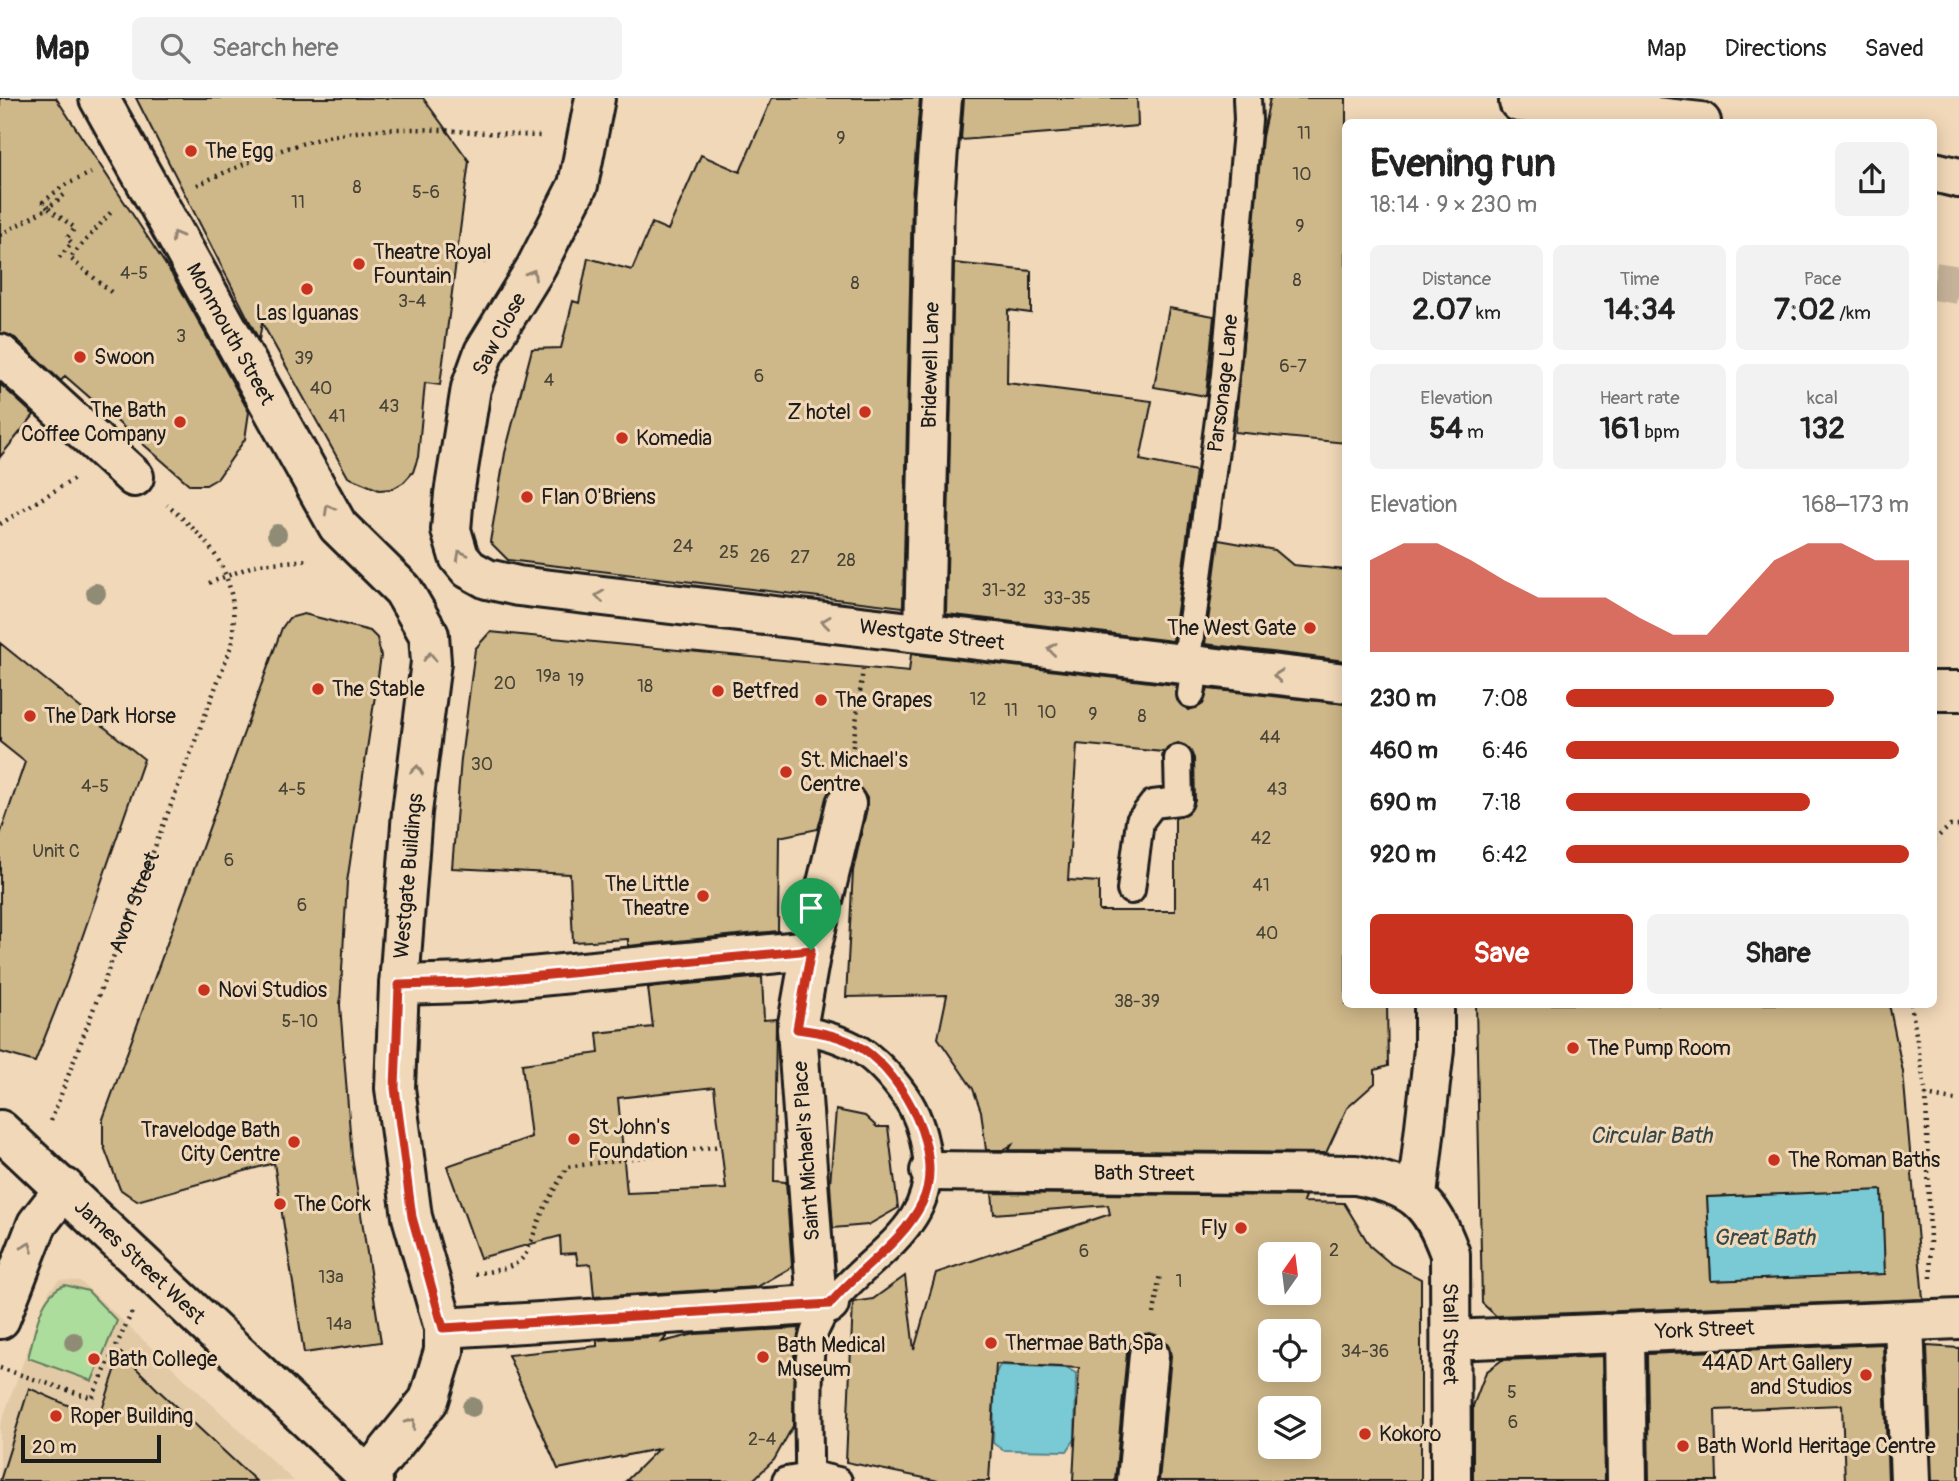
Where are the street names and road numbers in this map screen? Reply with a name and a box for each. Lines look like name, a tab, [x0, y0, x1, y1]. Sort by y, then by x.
street label: Monmouth Street	[180, 258, 281, 410]
street label: Saw Close	[466, 288, 533, 380]
street label: Bridewell Lane	[916, 301, 946, 429]
street label: Parsonage Lane	[1202, 313, 1244, 454]
street label: Westgate Street	[858, 613, 1007, 657]
street label: Westgate Buildings	[388, 792, 429, 960]
street label: Avon Street	[103, 847, 166, 957]
street label: Saint Michael's Place	[787, 1059, 826, 1242]
street label: Bath Street	[1093, 1160, 1195, 1187]
street label: James Street West	[68, 1194, 211, 1331]
street label: Stall Street	[1436, 1283, 1464, 1385]
street label: York Street	[1654, 1314, 1756, 1346]

